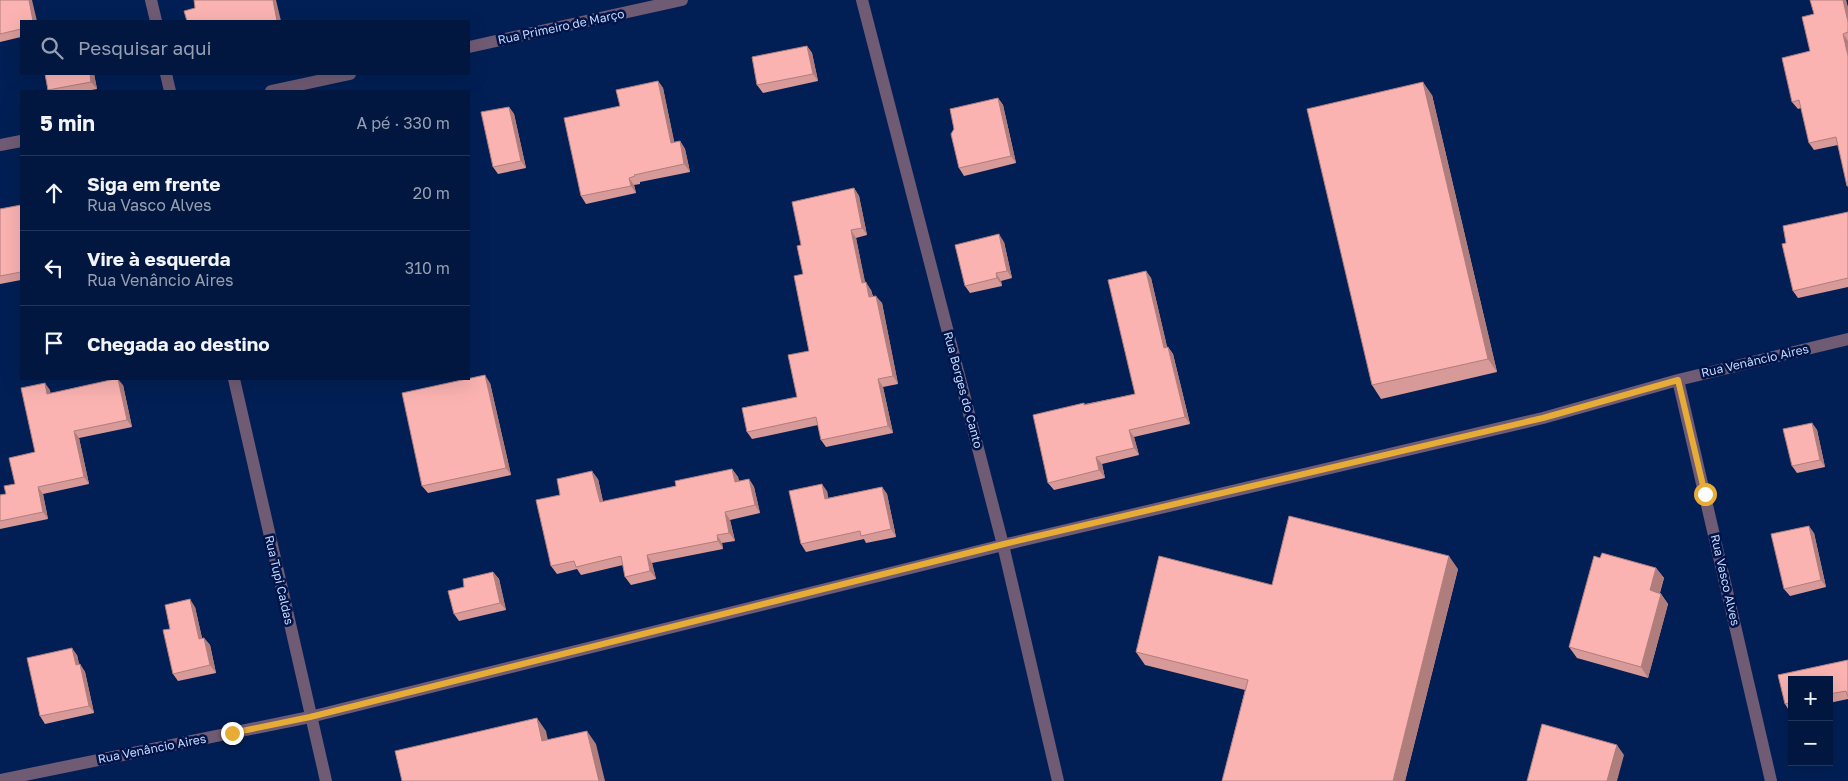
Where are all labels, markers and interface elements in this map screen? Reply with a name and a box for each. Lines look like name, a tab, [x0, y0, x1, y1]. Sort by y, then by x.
street label: Rua Primeiro de Março	[496, 6, 626, 47]
search box	[20, 20, 470, 75]
icon: search	[38, 34, 66, 62]
text: Pesquisar aqui	[78, 36, 212, 59]
text: 5 min	[40, 110, 95, 136]
text: A pé · 330 m	[357, 113, 450, 133]
text: Siga em frente	[87, 172, 221, 195]
icon: ahead	[40, 179, 68, 207]
text: 20 m	[413, 183, 450, 203]
text: Rua Vasco Alves	[87, 195, 211, 215]
text: Vire à esquerda	[87, 247, 230, 270]
icon: left	[40, 254, 68, 282]
text: 310 m	[405, 258, 450, 278]
text: Rua Venâncio Aires	[87, 270, 234, 290]
icon: arrive	[40, 329, 68, 357]
street label: Rua Borges do Canto	[941, 330, 986, 450]
text: Chegada ao destino	[87, 332, 270, 355]
street label: Rua Venâncio Aires	[1700, 341, 1810, 380]
route start	[1694, 483, 1717, 506]
street label: Rua Vasco Alves	[1708, 533, 1743, 627]
street label: Rua Tupi Caldas	[262, 534, 297, 626]
map controls	[1788, 676, 1833, 766]
button: +	[1788, 676, 1833, 721]
button: −	[1788, 721, 1833, 766]
route end	[221, 722, 244, 745]
street label: Rua Venâncio Aires	[97, 731, 207, 766]

